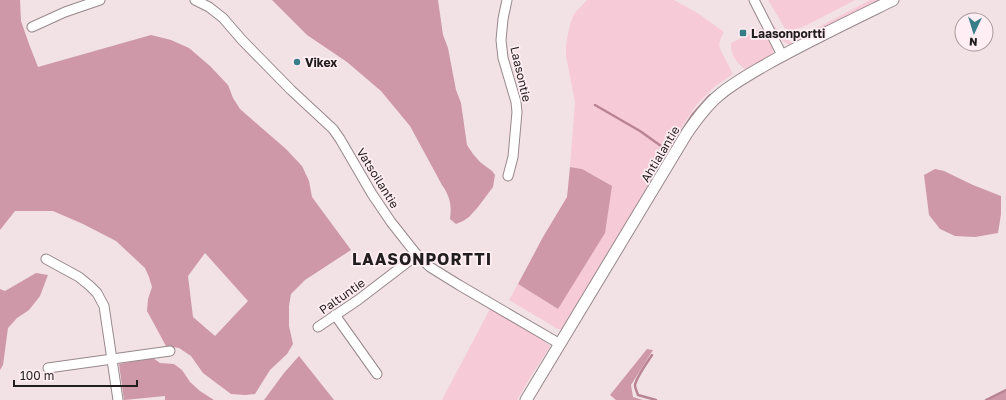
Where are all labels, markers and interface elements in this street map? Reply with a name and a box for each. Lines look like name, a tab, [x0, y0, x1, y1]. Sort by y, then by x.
north arrow	[954, 12, 994, 52]
place label: Laasonportti	[751, 26, 825, 41]
marker: Laasonportti	[738, 28, 748, 38]
text: N	[969, 36, 978, 49]
street label: Laasontie	[507, 45, 535, 103]
place label: Vikex	[305, 55, 337, 70]
marker: Vikex	[292, 57, 302, 67]
street label: Ahtialantie	[637, 123, 683, 185]
street label: Vatsoilantie	[354, 145, 403, 211]
district label: LAASONPORTTI	[352, 249, 492, 269]
street label: Paltuntie	[316, 275, 368, 317]
scale bar	[14, 362, 137, 388]
text: 100 m	[20, 368, 54, 383]

